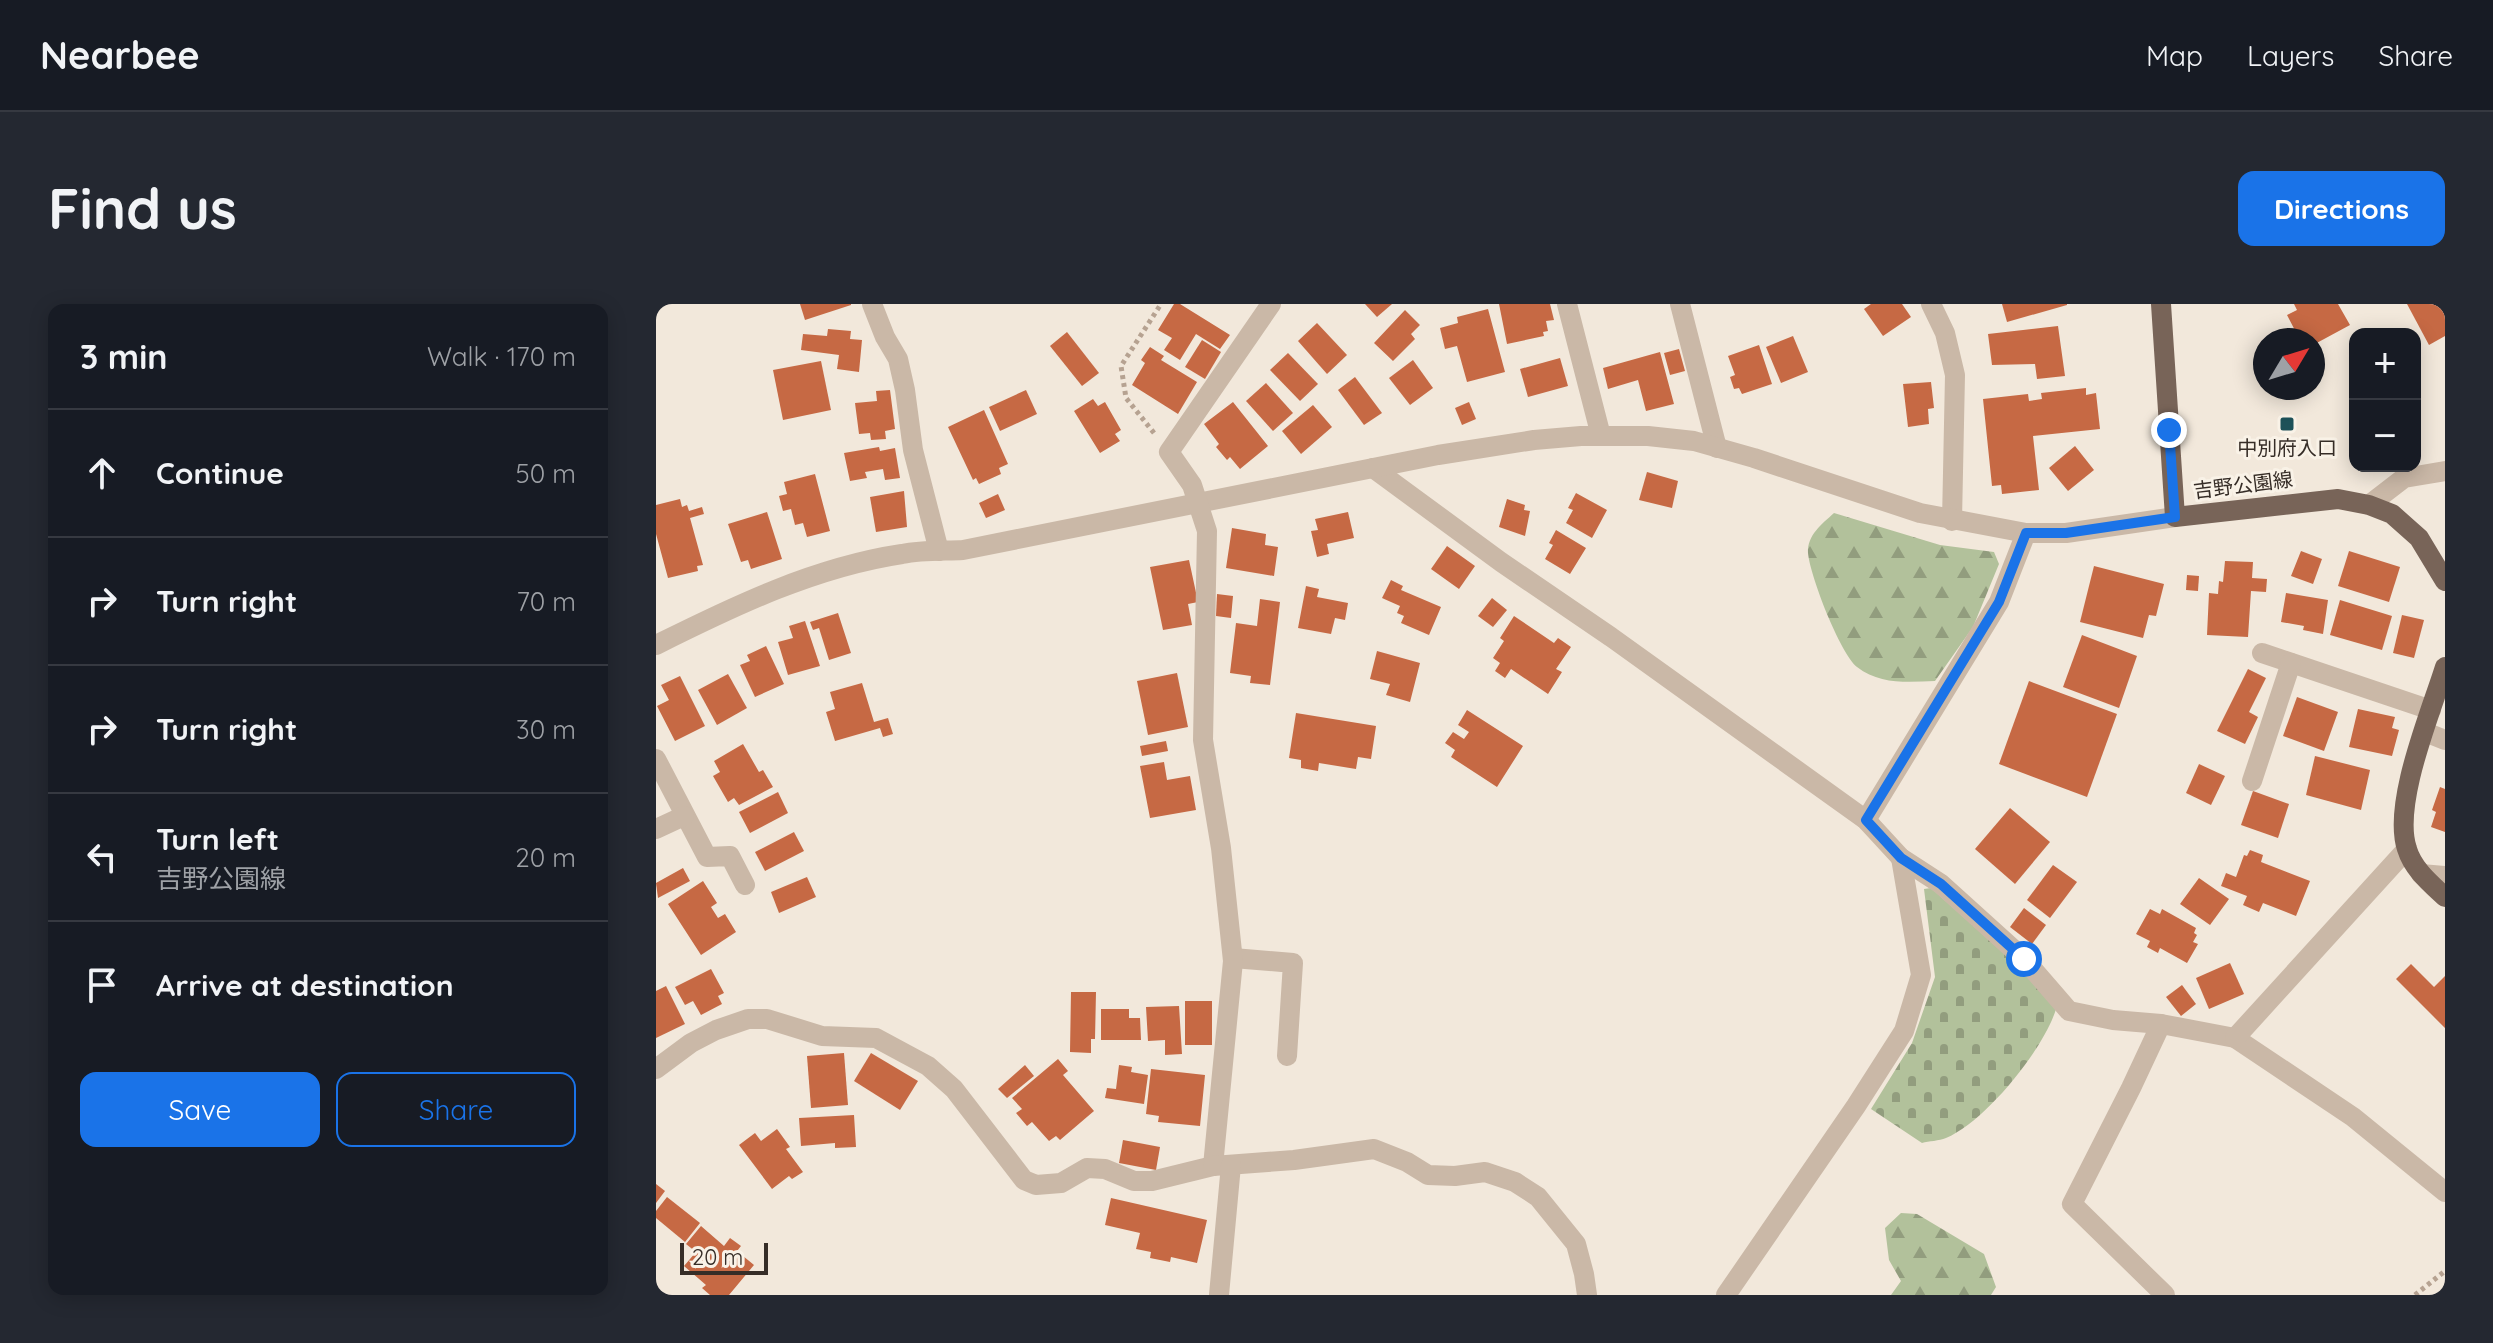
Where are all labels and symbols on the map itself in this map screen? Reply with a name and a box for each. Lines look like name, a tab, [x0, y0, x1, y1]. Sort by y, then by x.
north arrow	[2253, 328, 2325, 400]
route end	[2151, 412, 2187, 448]
marker: 中別府入口	[2278, 415, 2296, 433]
place label: 中別府入口	[2237, 435, 2337, 460]
street label: 吉野公園線	[2192, 466, 2294, 503]
route start	[2006, 941, 2042, 977]
scale bar	[680, 1239, 768, 1275]

